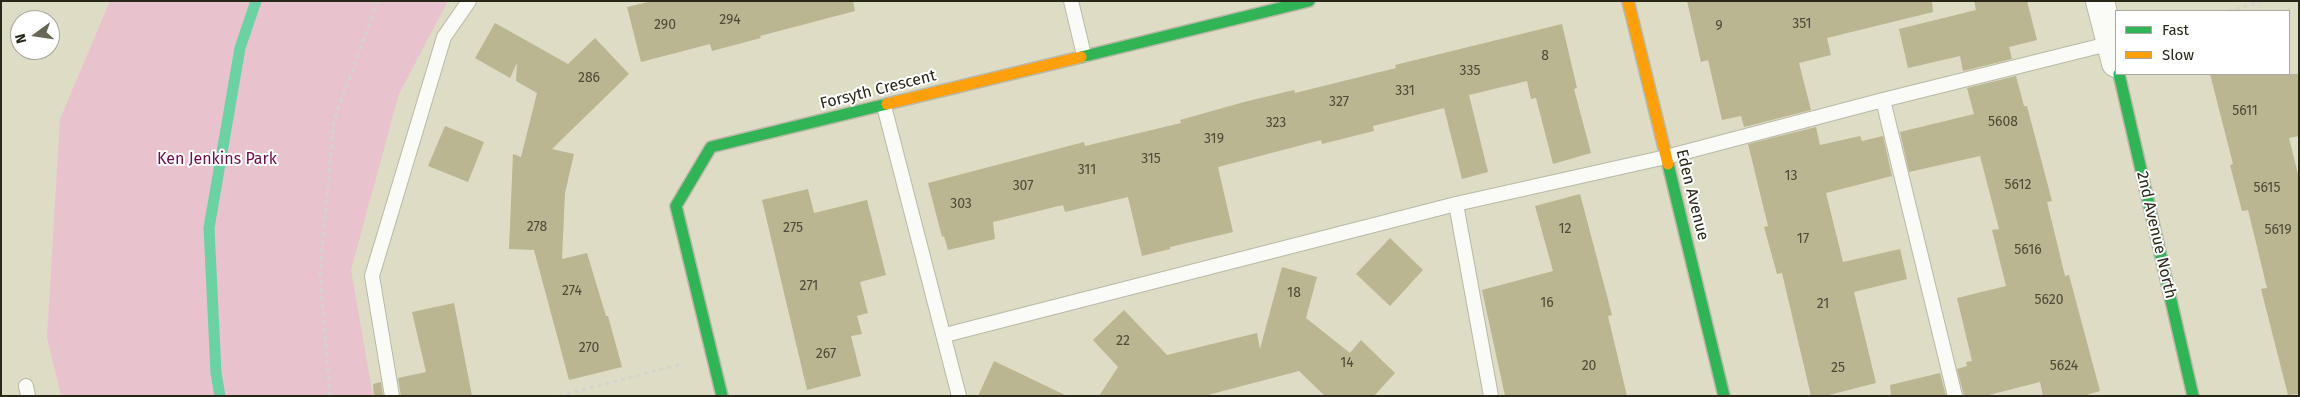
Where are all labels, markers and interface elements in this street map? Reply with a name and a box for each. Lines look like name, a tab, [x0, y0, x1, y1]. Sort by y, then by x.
north arrow	[10, 10, 60, 60]
legend	[2115, 10, 2290, 75]
house number: 294	[719, 12, 741, 28]
house number: 351	[1792, 16, 1812, 32]
house number: 290	[654, 17, 676, 33]
house number: 9	[1715, 18, 1723, 34]
text: Fast	[2162, 21, 2189, 39]
text: N	[12, 32, 30, 45]
text: Slow	[2162, 46, 2194, 64]
house number: 8	[1541, 48, 1549, 64]
house number: 335	[1460, 63, 1480, 79]
street label: Forsyth Crescent	[818, 66, 938, 114]
house number: 286	[578, 70, 600, 86]
house number: 331	[1395, 83, 1415, 99]
house number: 327	[1329, 94, 1349, 110]
house number: 5611	[2232, 103, 2258, 119]
house number: 5608	[1988, 114, 2018, 130]
house number: 323	[1266, 115, 1286, 131]
house number: 319	[1204, 131, 1224, 147]
street label: Eden Avenue	[1671, 147, 1713, 243]
park label: Ken Jenkins Park	[157, 150, 277, 170]
house number: 315	[1141, 151, 1161, 167]
house number: 311	[1078, 162, 1096, 178]
house number: 13	[1784, 168, 1798, 184]
street label: 2nd Avenue North	[2132, 169, 2180, 301]
house number: 5612	[2005, 177, 2031, 193]
house number: 307	[1013, 178, 1033, 194]
house number: 5615	[2254, 180, 2280, 196]
house number: 303	[950, 196, 972, 212]
house number: 278	[527, 219, 547, 235]
house number: 275	[783, 220, 803, 236]
house number: 12	[1559, 221, 1571, 237]
house number: 5619	[2264, 222, 2292, 238]
house number: 17	[1797, 231, 1809, 247]
house number: 5616	[2014, 242, 2042, 258]
house number: 271	[800, 278, 818, 294]
house number: 274	[562, 283, 582, 299]
house number: 18	[1287, 285, 1301, 301]
house number: 5620	[2034, 292, 2064, 308]
house number: 16	[1540, 295, 1554, 311]
house number: 21	[1817, 296, 1829, 312]
house number: 22	[1116, 333, 1130, 349]
house number: 270	[579, 340, 599, 356]
house number: 267	[816, 346, 836, 362]
house number: 14	[1340, 355, 1354, 371]
house number: 20	[1582, 358, 1596, 374]
house number: 5624	[2050, 358, 2078, 374]
house number: 25	[1831, 360, 1845, 376]

